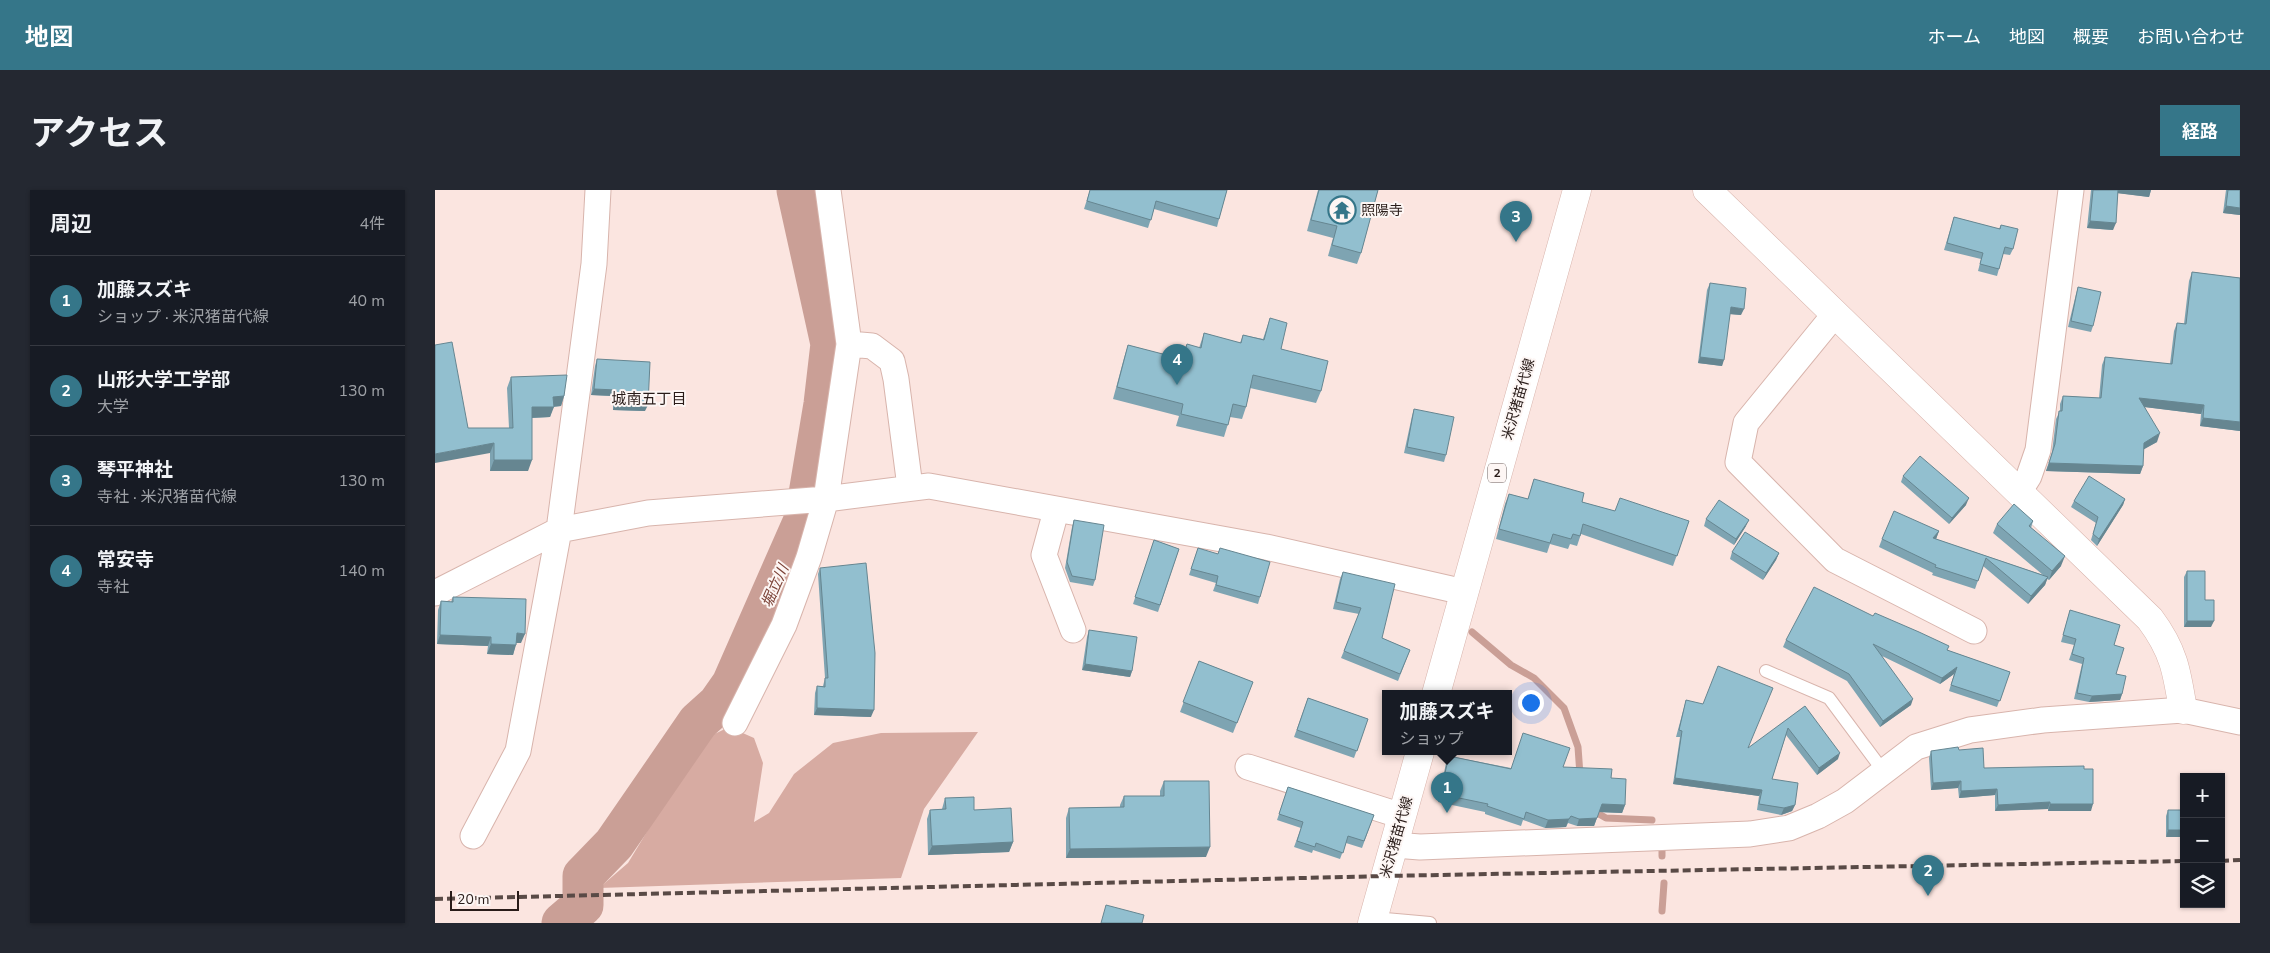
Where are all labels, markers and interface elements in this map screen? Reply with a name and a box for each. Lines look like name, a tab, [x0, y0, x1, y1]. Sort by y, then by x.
text: 地図	[25, 21, 73, 53]
text: ホーム	[1928, 25, 1981, 49]
text: 地図	[2009, 25, 2045, 49]
text: 概要	[2073, 25, 2109, 49]
text: お問い合わせ	[2137, 25, 2245, 49]
button: 経路	[2160, 105, 2240, 156]
text: アクセス	[30, 110, 168, 157]
temple icon: 照陽寺	[1327, 195, 1357, 225]
place label: 照陽寺	[1361, 201, 1403, 220]
pin: 3	[1500, 201, 1532, 242]
text: 周辺	[50, 210, 92, 238]
text: 4件	[359, 213, 385, 235]
text: 加藤スズキ	[97, 277, 192, 303]
text: 1	[61, 290, 71, 312]
text: 40 m	[348, 290, 385, 312]
text: ショップ · 米沢猪苗代線	[97, 306, 269, 328]
pin: 4	[1161, 344, 1193, 385]
street label: 米沢猪苗代線	[1498, 356, 1539, 442]
text: 山形大学工学部	[97, 367, 230, 393]
text: 2	[61, 380, 71, 402]
text: 130 m	[338, 380, 385, 402]
district label: 城南五丁目	[611, 389, 687, 409]
text: 大学	[97, 396, 129, 418]
text: 琴平神社	[97, 457, 173, 483]
road number: 2	[1488, 464, 1506, 482]
text: 3	[61, 470, 71, 492]
text: 130 m	[338, 470, 385, 492]
text: 寺社 · 米沢猪苗代線	[97, 486, 237, 508]
text: 常安寺	[97, 547, 154, 573]
text: 4	[61, 560, 71, 582]
text: 140 m	[338, 560, 385, 582]
water label: 堀立川	[757, 560, 794, 611]
text: 寺社	[97, 576, 129, 598]
popup	[1382, 690, 1512, 755]
your location	[1518, 690, 1544, 716]
text: 加藤スズキ	[1399, 699, 1495, 725]
text: ショップ	[1399, 728, 1464, 750]
pin: 1	[1431, 772, 1463, 813]
map controls	[2180, 773, 2225, 908]
button: +	[2180, 773, 2225, 818]
street label: 米沢猪苗代線	[1376, 794, 1417, 880]
button: −	[2180, 818, 2225, 863]
pin: 2	[1912, 855, 1944, 896]
button: layers	[2180, 863, 2225, 908]
scale bar	[450, 888, 519, 911]
text: 20 m	[457, 890, 489, 909]

